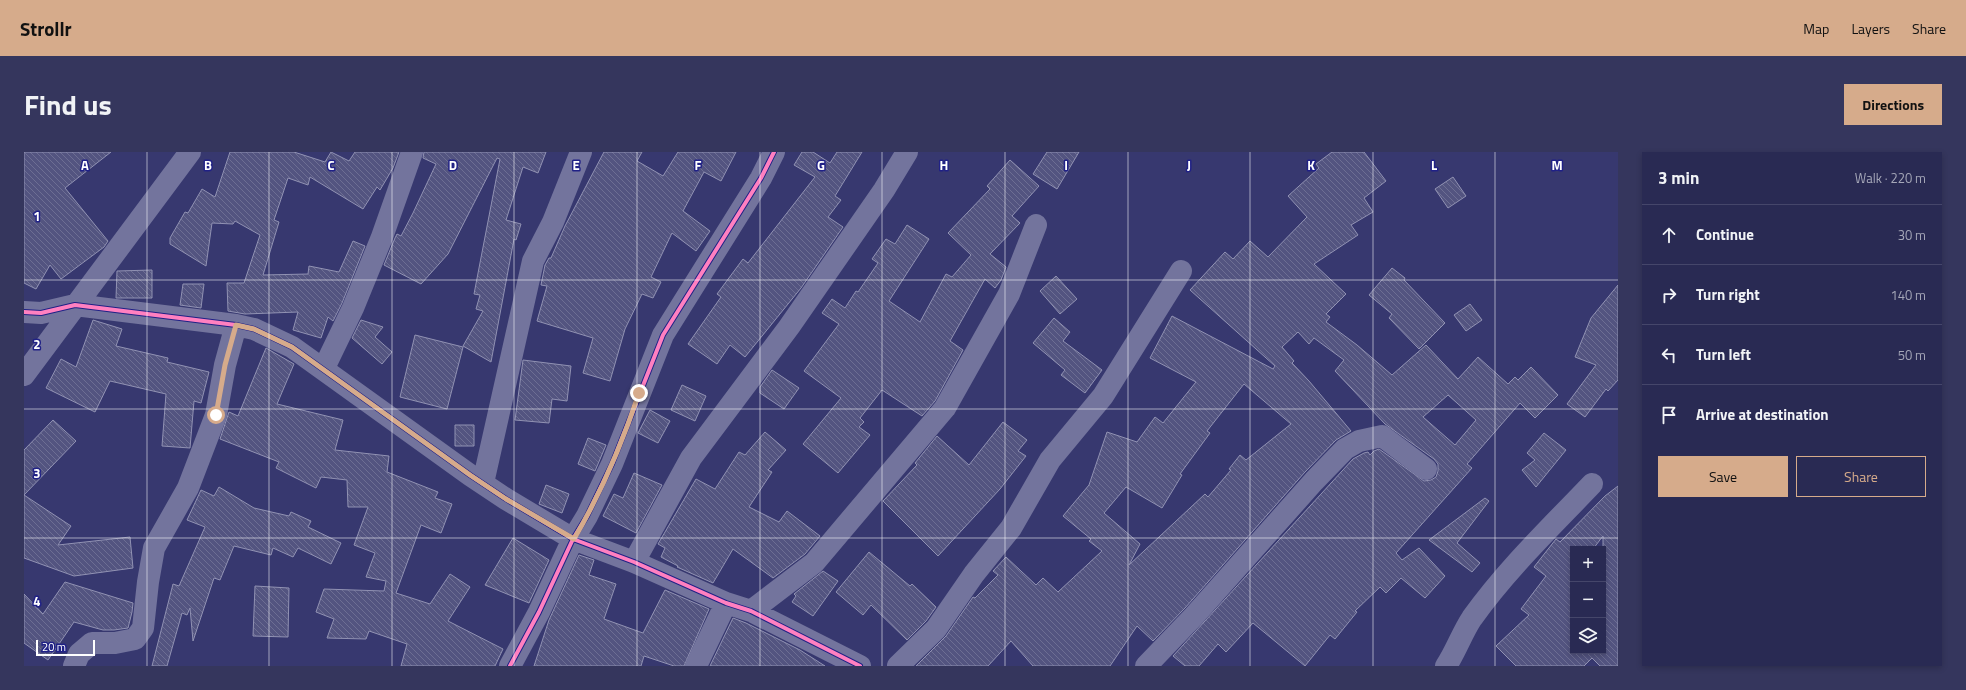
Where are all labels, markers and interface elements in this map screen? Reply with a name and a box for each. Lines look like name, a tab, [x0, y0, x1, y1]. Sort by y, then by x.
text: Strollr	[20, 14, 72, 43]
text: Map	[1803, 18, 1829, 39]
text: Layers	[1851, 18, 1890, 39]
text: Share	[1912, 18, 1946, 39]
text: Find us	[24, 83, 112, 126]
button: Directions	[1844, 84, 1942, 125]
text: A	[81, 155, 89, 175]
text: B	[204, 155, 212, 175]
text: C	[327, 155, 335, 175]
text: D	[449, 155, 457, 175]
text: E	[572, 155, 580, 175]
text: F	[695, 155, 702, 175]
text: G	[817, 155, 825, 175]
text: H	[940, 155, 948, 175]
text: I	[1064, 155, 1068, 175]
text: J	[1187, 155, 1191, 175]
text: K	[1307, 155, 1315, 175]
text: L	[1431, 155, 1437, 175]
text: M	[1551, 155, 1563, 175]
text: 3 min	[1658, 165, 1699, 191]
text: Walk · 220 m	[1855, 168, 1926, 188]
text: 1	[33, 206, 41, 226]
text: Continue	[1696, 223, 1754, 246]
icon: ahead	[1658, 224, 1680, 246]
text: 30 m	[1898, 225, 1926, 245]
text: Turn right	[1696, 283, 1760, 306]
icon: right	[1658, 284, 1680, 306]
text: 140 m	[1890, 285, 1926, 305]
text: 2	[33, 334, 41, 354]
text: Turn left	[1696, 343, 1751, 366]
icon: left	[1658, 344, 1680, 366]
text: 50 m	[1898, 345, 1926, 365]
route end	[630, 384, 648, 402]
text: Arrive at destination	[1696, 403, 1829, 426]
icon: arrive	[1658, 404, 1680, 426]
route start	[207, 406, 225, 424]
button: Save	[1658, 456, 1788, 497]
button: Share	[1796, 456, 1926, 497]
text: 3	[33, 463, 41, 483]
map controls	[1570, 546, 1606, 654]
button: +	[1570, 546, 1606, 582]
button: −	[1570, 582, 1606, 618]
text: 4	[33, 591, 41, 611]
button: layers	[1570, 618, 1606, 654]
scale bar	[36, 638, 95, 657]
text: 20 m	[42, 639, 66, 655]

